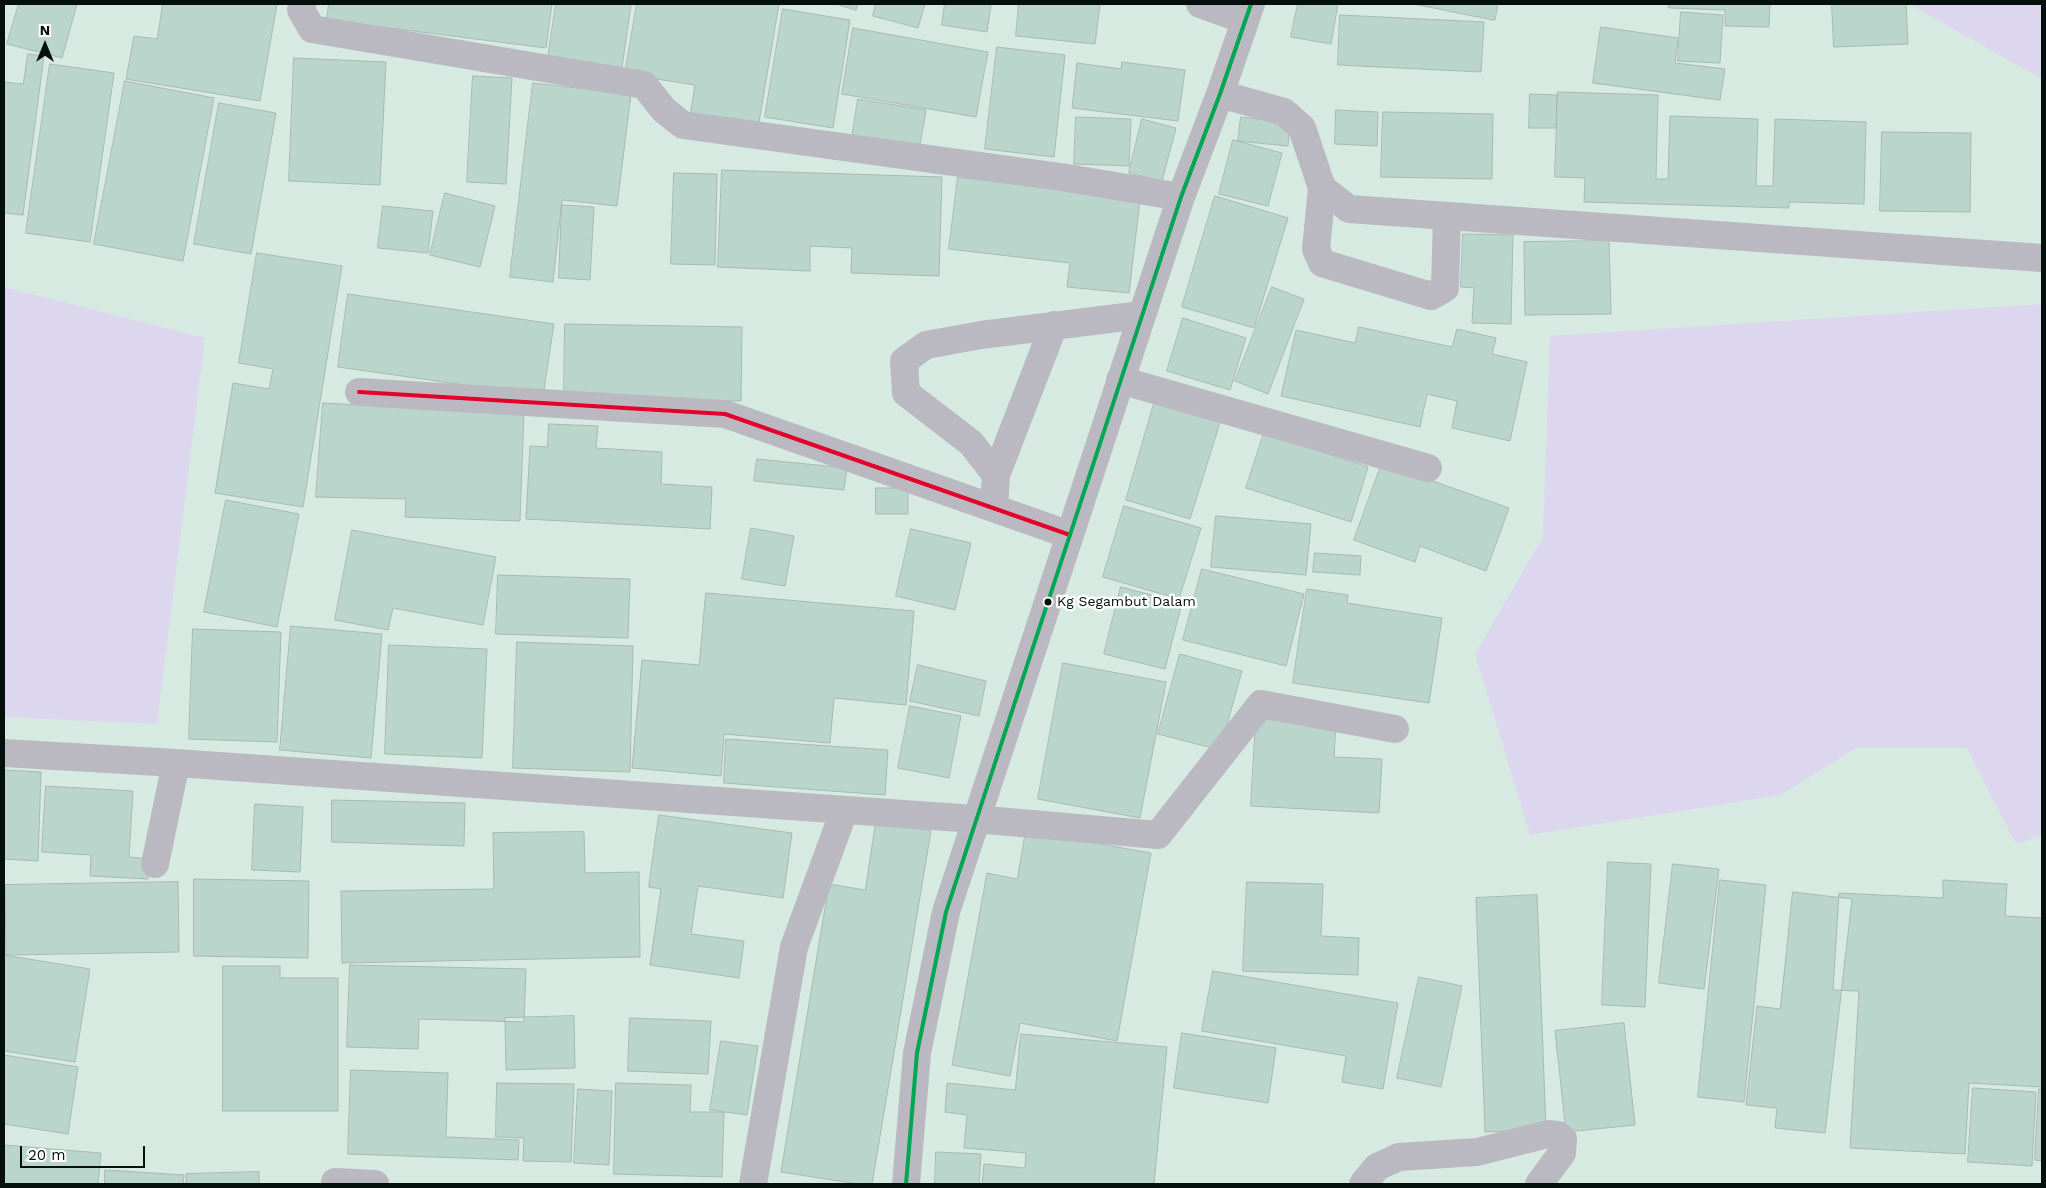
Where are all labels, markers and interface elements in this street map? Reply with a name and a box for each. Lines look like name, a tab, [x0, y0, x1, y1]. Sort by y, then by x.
north arrow	[20, 20, 70, 70]
text: N	[40, 22, 50, 38]
place label: Kg Segambut Dalam	[1057, 594, 1196, 610]
marker: Kg Segambut Dalam	[1043, 597, 1053, 607]
scale bar	[22, 1136, 148, 1168]
text: 20 m	[28, 1146, 66, 1164]

